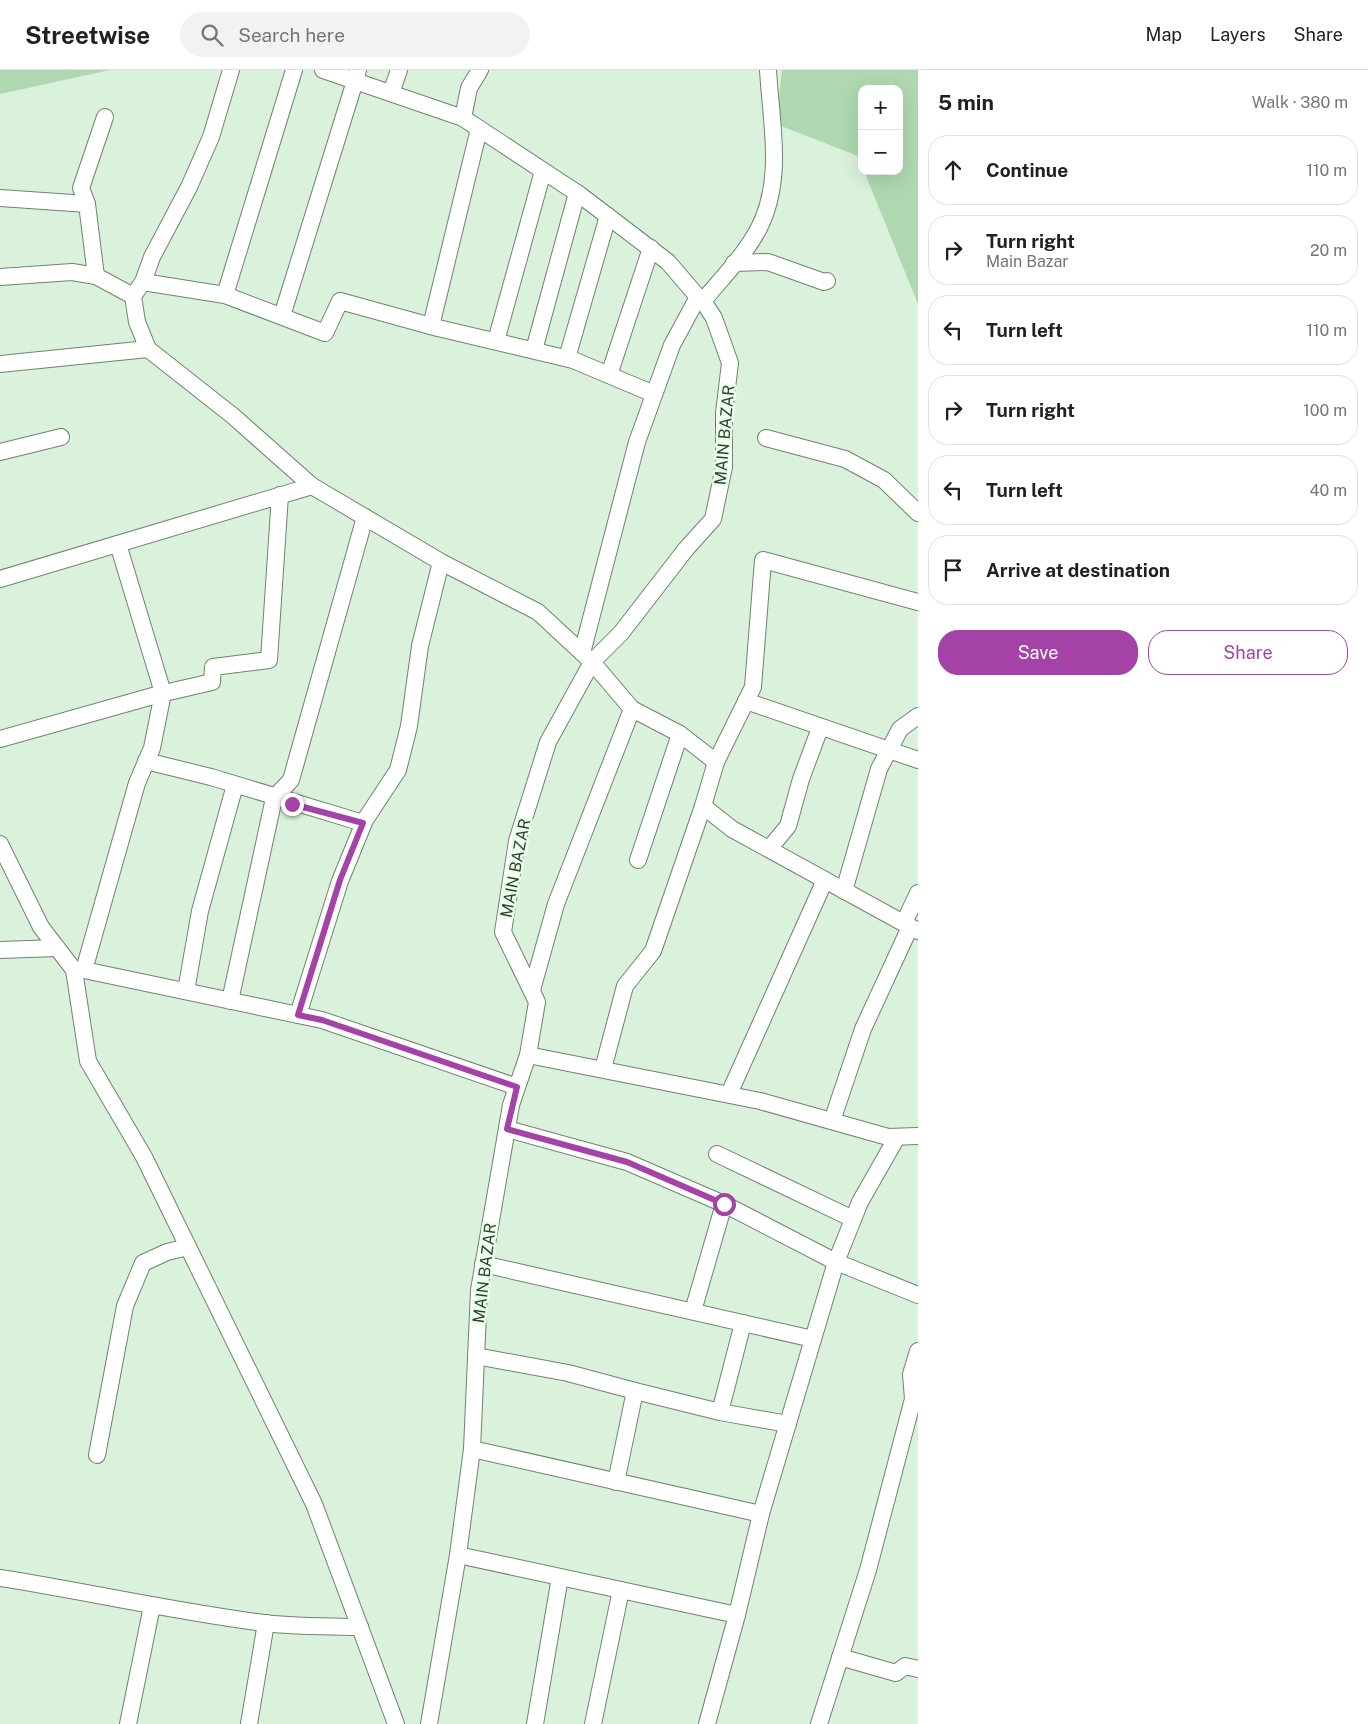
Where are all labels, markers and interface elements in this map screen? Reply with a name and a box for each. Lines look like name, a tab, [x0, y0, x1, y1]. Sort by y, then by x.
search box	[180, 12, 530, 57]
text: Streetwise	[25, 21, 150, 49]
icon: search	[198, 21, 226, 49]
text: Search here	[238, 24, 345, 46]
text: Map	[1146, 24, 1182, 45]
text: Layers	[1210, 24, 1266, 45]
text: Share	[1294, 24, 1343, 45]
map controls	[858, 85, 903, 175]
button: +	[858, 85, 903, 130]
text: 5 min	[938, 90, 994, 115]
text: Walk · 380 m	[1252, 93, 1348, 112]
button: −	[858, 130, 903, 175]
icon: ahead	[939, 156, 967, 184]
text: Continue	[986, 159, 1068, 181]
text: 110 m	[1306, 161, 1347, 180]
text: Turn right	[986, 230, 1075, 252]
icon: right	[939, 236, 967, 264]
text: 20 m	[1310, 241, 1347, 260]
text: Main Bazar	[986, 252, 1069, 271]
icon: left	[939, 316, 967, 344]
text: Turn left	[986, 319, 1063, 341]
text: 110 m	[1306, 321, 1347, 340]
street label: MAIN BAZAR	[711, 384, 738, 486]
icon: right	[939, 396, 967, 424]
text: Turn right	[986, 399, 1075, 421]
text: 100 m	[1303, 401, 1347, 420]
icon: left	[939, 476, 967, 504]
text: Turn left	[986, 479, 1063, 501]
text: 40 m	[1309, 481, 1347, 500]
icon: arrive	[939, 556, 967, 584]
text: Arrive at destination	[986, 559, 1170, 581]
button: Save	[938, 630, 1138, 675]
button: Share	[1148, 630, 1348, 675]
route end	[281, 793, 304, 816]
street label: MAIN BAZAR	[497, 817, 534, 919]
route start	[713, 1193, 736, 1216]
street label: MAIN BAZAR	[469, 1222, 500, 1324]

